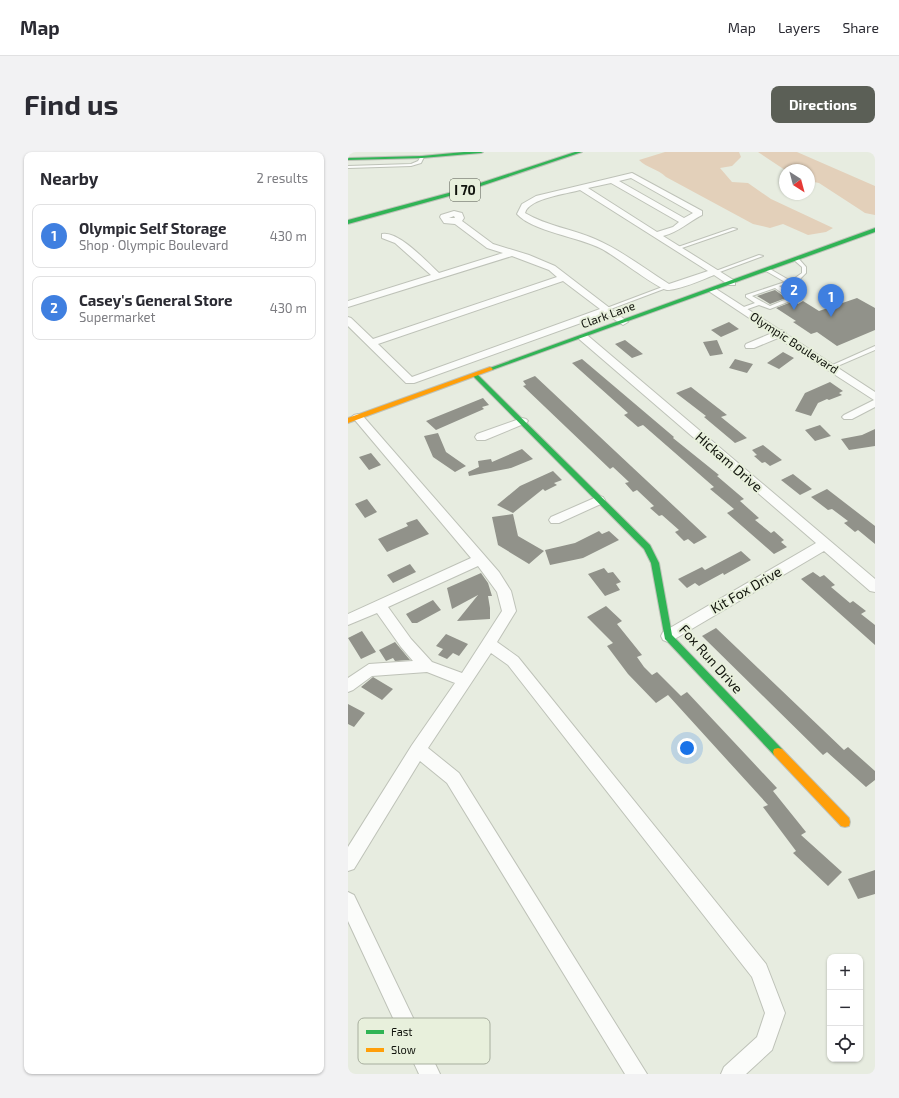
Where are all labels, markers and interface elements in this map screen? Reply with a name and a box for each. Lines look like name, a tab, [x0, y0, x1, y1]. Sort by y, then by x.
text: Map	[20, 16, 60, 39]
text: Map	[728, 19, 756, 36]
text: Layers	[778, 19, 820, 36]
text: Share	[842, 19, 879, 36]
button: Directions	[771, 86, 875, 123]
text: Find us	[24, 87, 118, 121]
north arrow	[779, 164, 815, 200]
text: Nearby	[40, 168, 98, 188]
text: 2 results	[256, 170, 308, 186]
road number: I 70	[450, 179, 480, 201]
text: Olympic Self Storage	[79, 219, 226, 237]
text: 1	[51, 228, 57, 244]
text: 430 m	[270, 228, 307, 244]
text: Shop · Olympic Boulevard	[79, 237, 228, 253]
pin: 2	[781, 277, 807, 310]
pin: 1	[818, 284, 844, 317]
text: Casey's General Store	[79, 291, 232, 309]
street label: Clark Lane	[579, 298, 637, 330]
text: 2	[50, 300, 58, 316]
text: 430 m	[270, 300, 307, 316]
street label: Olympic Boulevard	[748, 308, 841, 376]
text: Supermarket	[79, 309, 156, 325]
street label: Hickam Drive	[692, 428, 766, 495]
street label: Kit Fox Drive	[707, 562, 784, 617]
street label: Fox Run Drive	[676, 621, 747, 697]
your location	[677, 738, 697, 758]
map controls	[827, 954, 863, 1062]
button: +	[827, 954, 863, 990]
button: −	[827, 990, 863, 1026]
legend	[358, 1018, 490, 1064]
text: Fast	[391, 1025, 413, 1038]
button: locate	[827, 1026, 863, 1062]
text: Slow	[391, 1043, 416, 1056]

